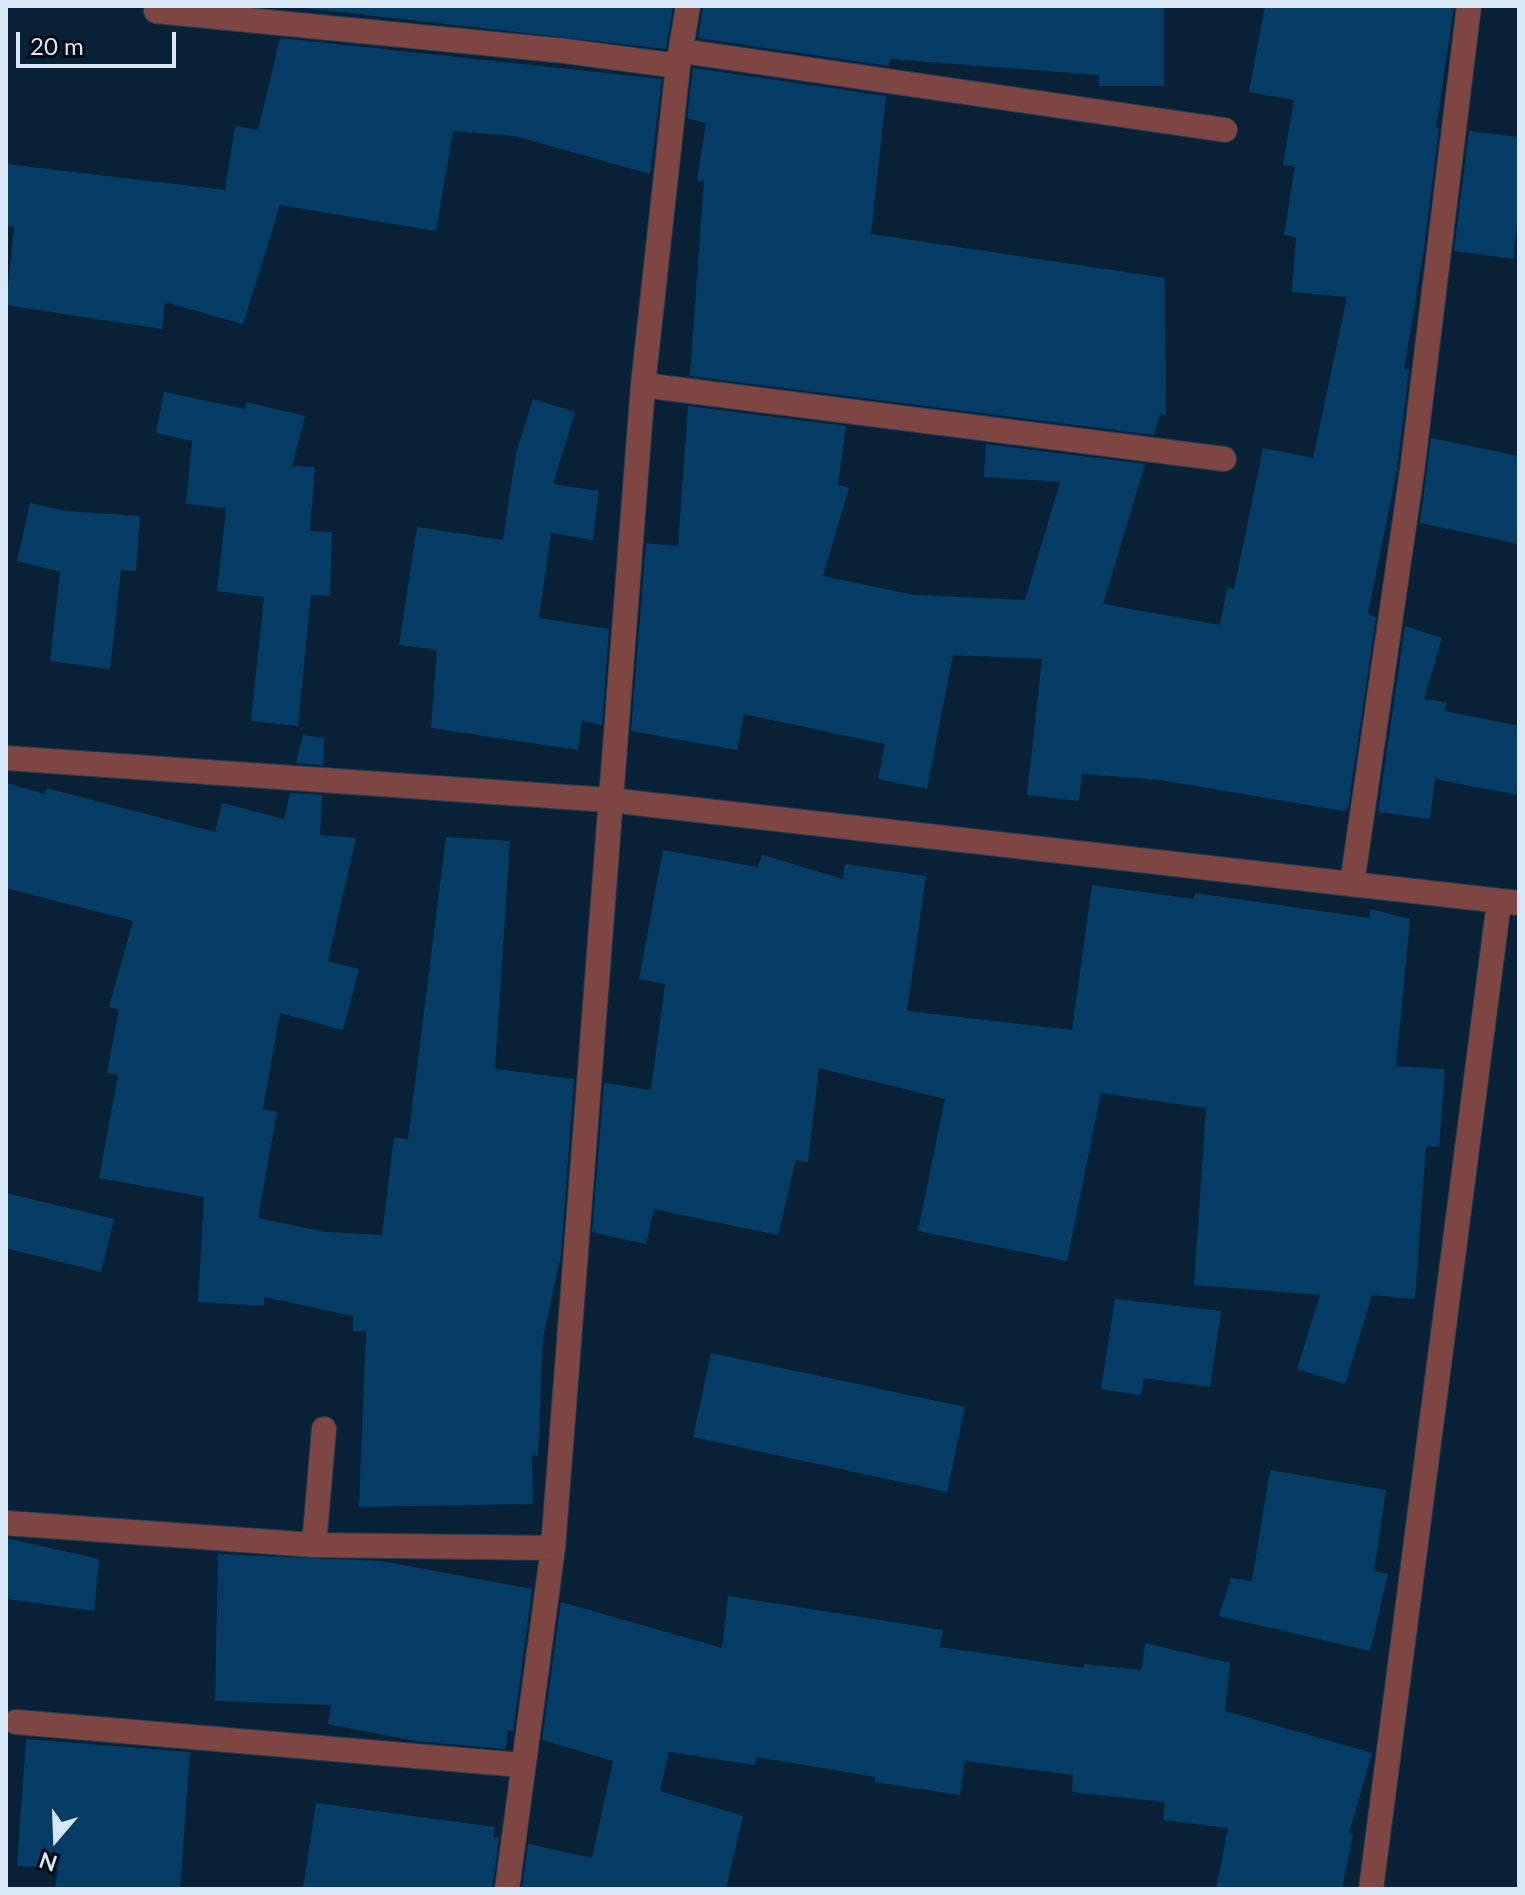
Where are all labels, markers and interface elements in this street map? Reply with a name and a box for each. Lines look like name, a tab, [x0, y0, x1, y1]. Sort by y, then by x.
scale bar	[20, 16, 180, 66]
text: 20 m	[30, 31, 84, 60]
north arrow	[16, 1799, 96, 1879]
text: N	[36, 1847, 60, 1878]

